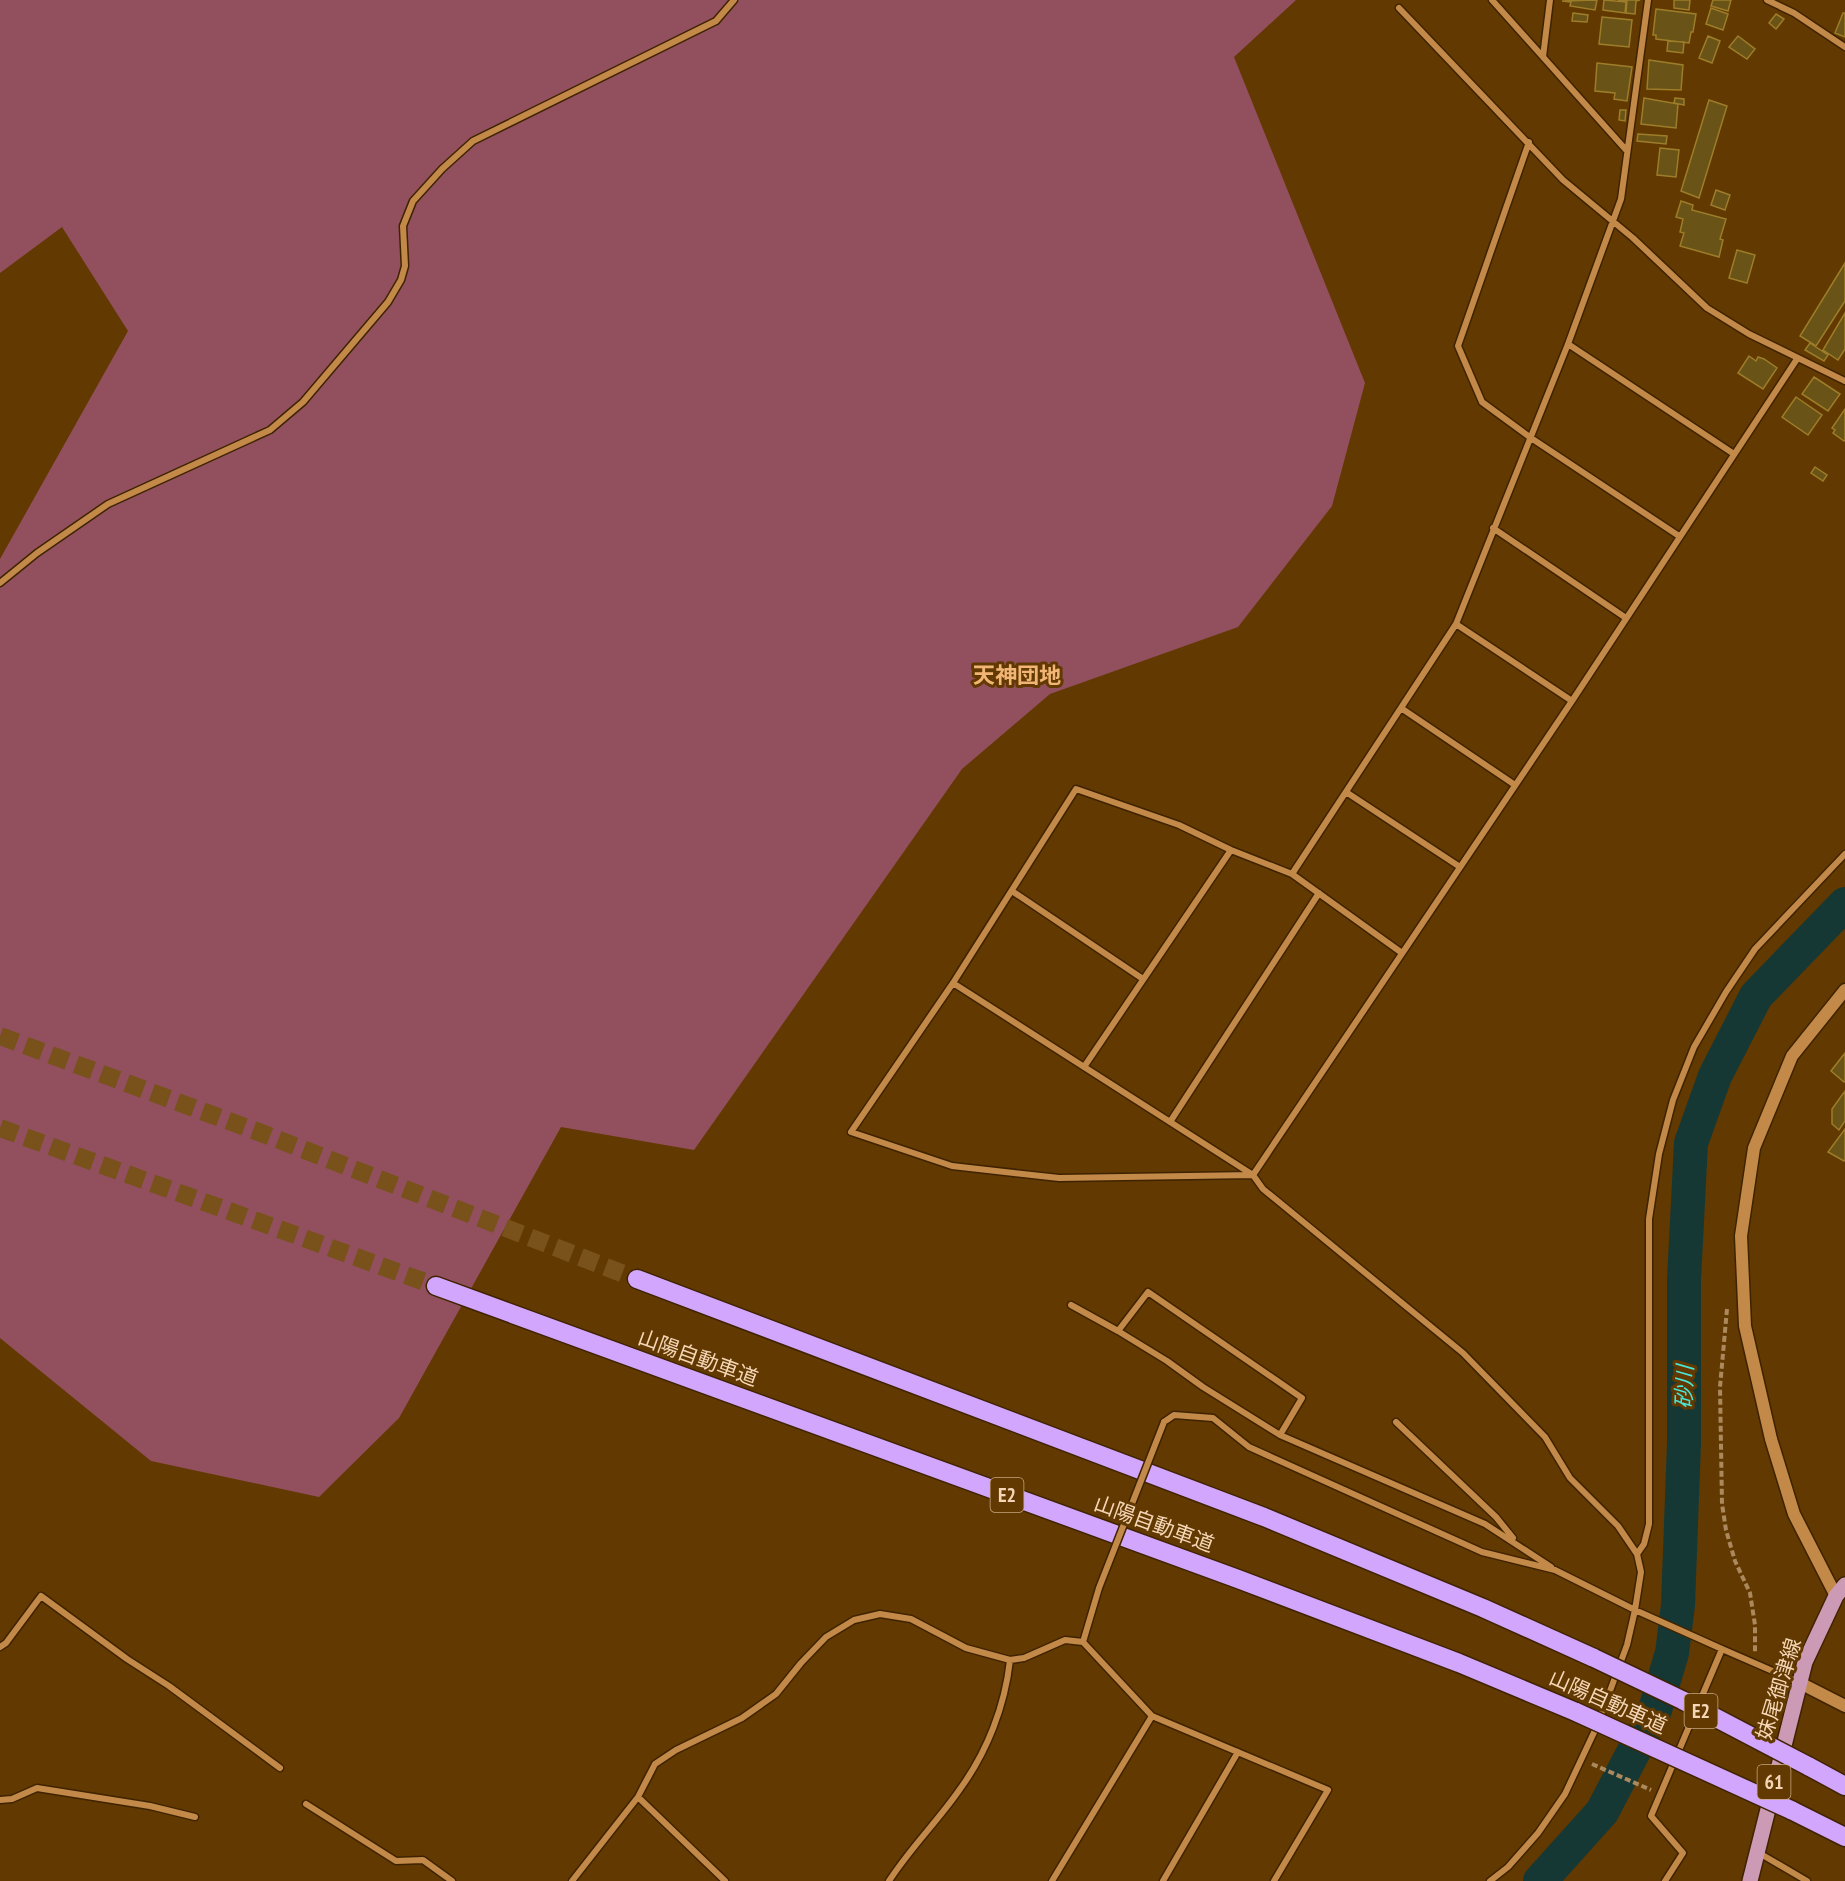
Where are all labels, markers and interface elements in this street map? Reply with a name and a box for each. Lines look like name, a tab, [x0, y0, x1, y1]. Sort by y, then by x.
district label: 天神団地	[973, 661, 1061, 689]
street label: 山陽自動車道	[634, 1323, 762, 1392]
water label: 砂川	[1669, 1363, 1699, 1409]
road number: E2	[990, 1478, 1024, 1512]
street label: 山陽自動車道	[1090, 1489, 1218, 1558]
street label: 妹尾御津線	[1750, 1635, 1807, 1743]
street label: 山陽自動車道	[1545, 1664, 1671, 1740]
road number: E2	[1684, 1694, 1718, 1728]
road number: 61	[1758, 1765, 1790, 1799]

